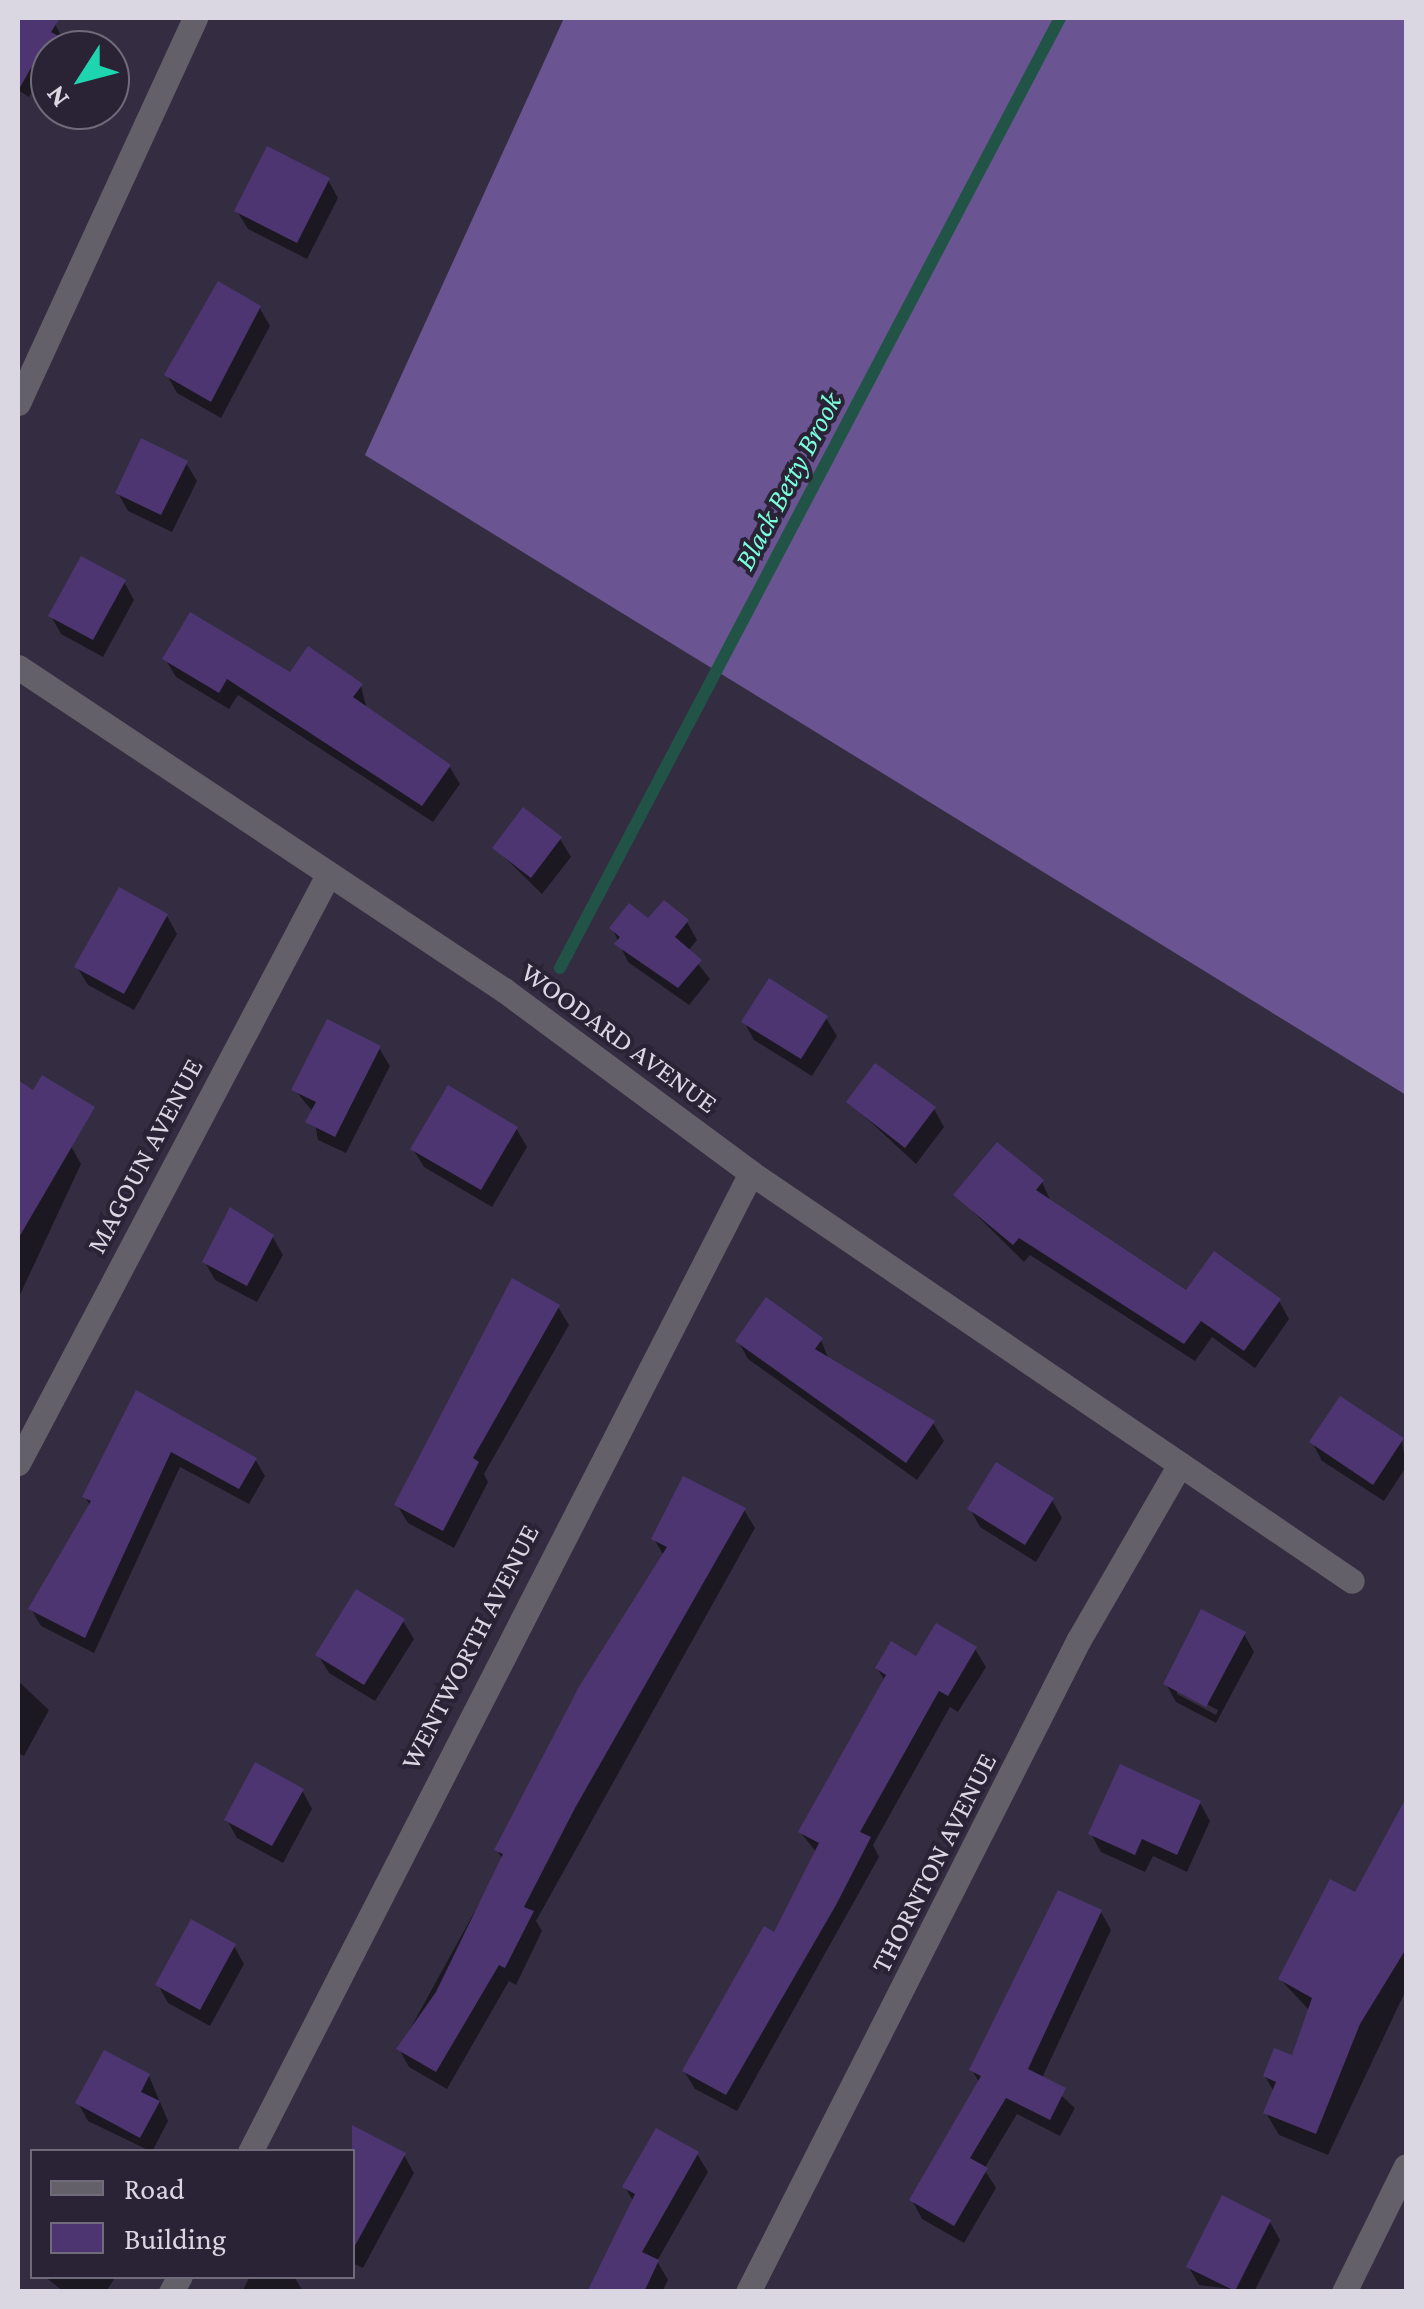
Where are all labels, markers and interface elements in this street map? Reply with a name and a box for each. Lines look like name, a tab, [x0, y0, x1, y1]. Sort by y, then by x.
north arrow	[30, 30, 130, 130]
text: N	[39, 80, 75, 114]
water label: Black Betty Brook	[726, 386, 850, 576]
street label: WOODARD AVENUE	[514, 955, 724, 1121]
street label: MAGOUN AVENUE	[80, 1053, 210, 1259]
street label: WENTWORTH AVENUE	[394, 1519, 546, 1775]
street label: THORNTON AVENUE	[864, 1748, 1004, 1978]
legend	[30, 2149, 355, 2279]
text: Road	[124, 2172, 185, 2205]
text: Building	[124, 2222, 226, 2255]

